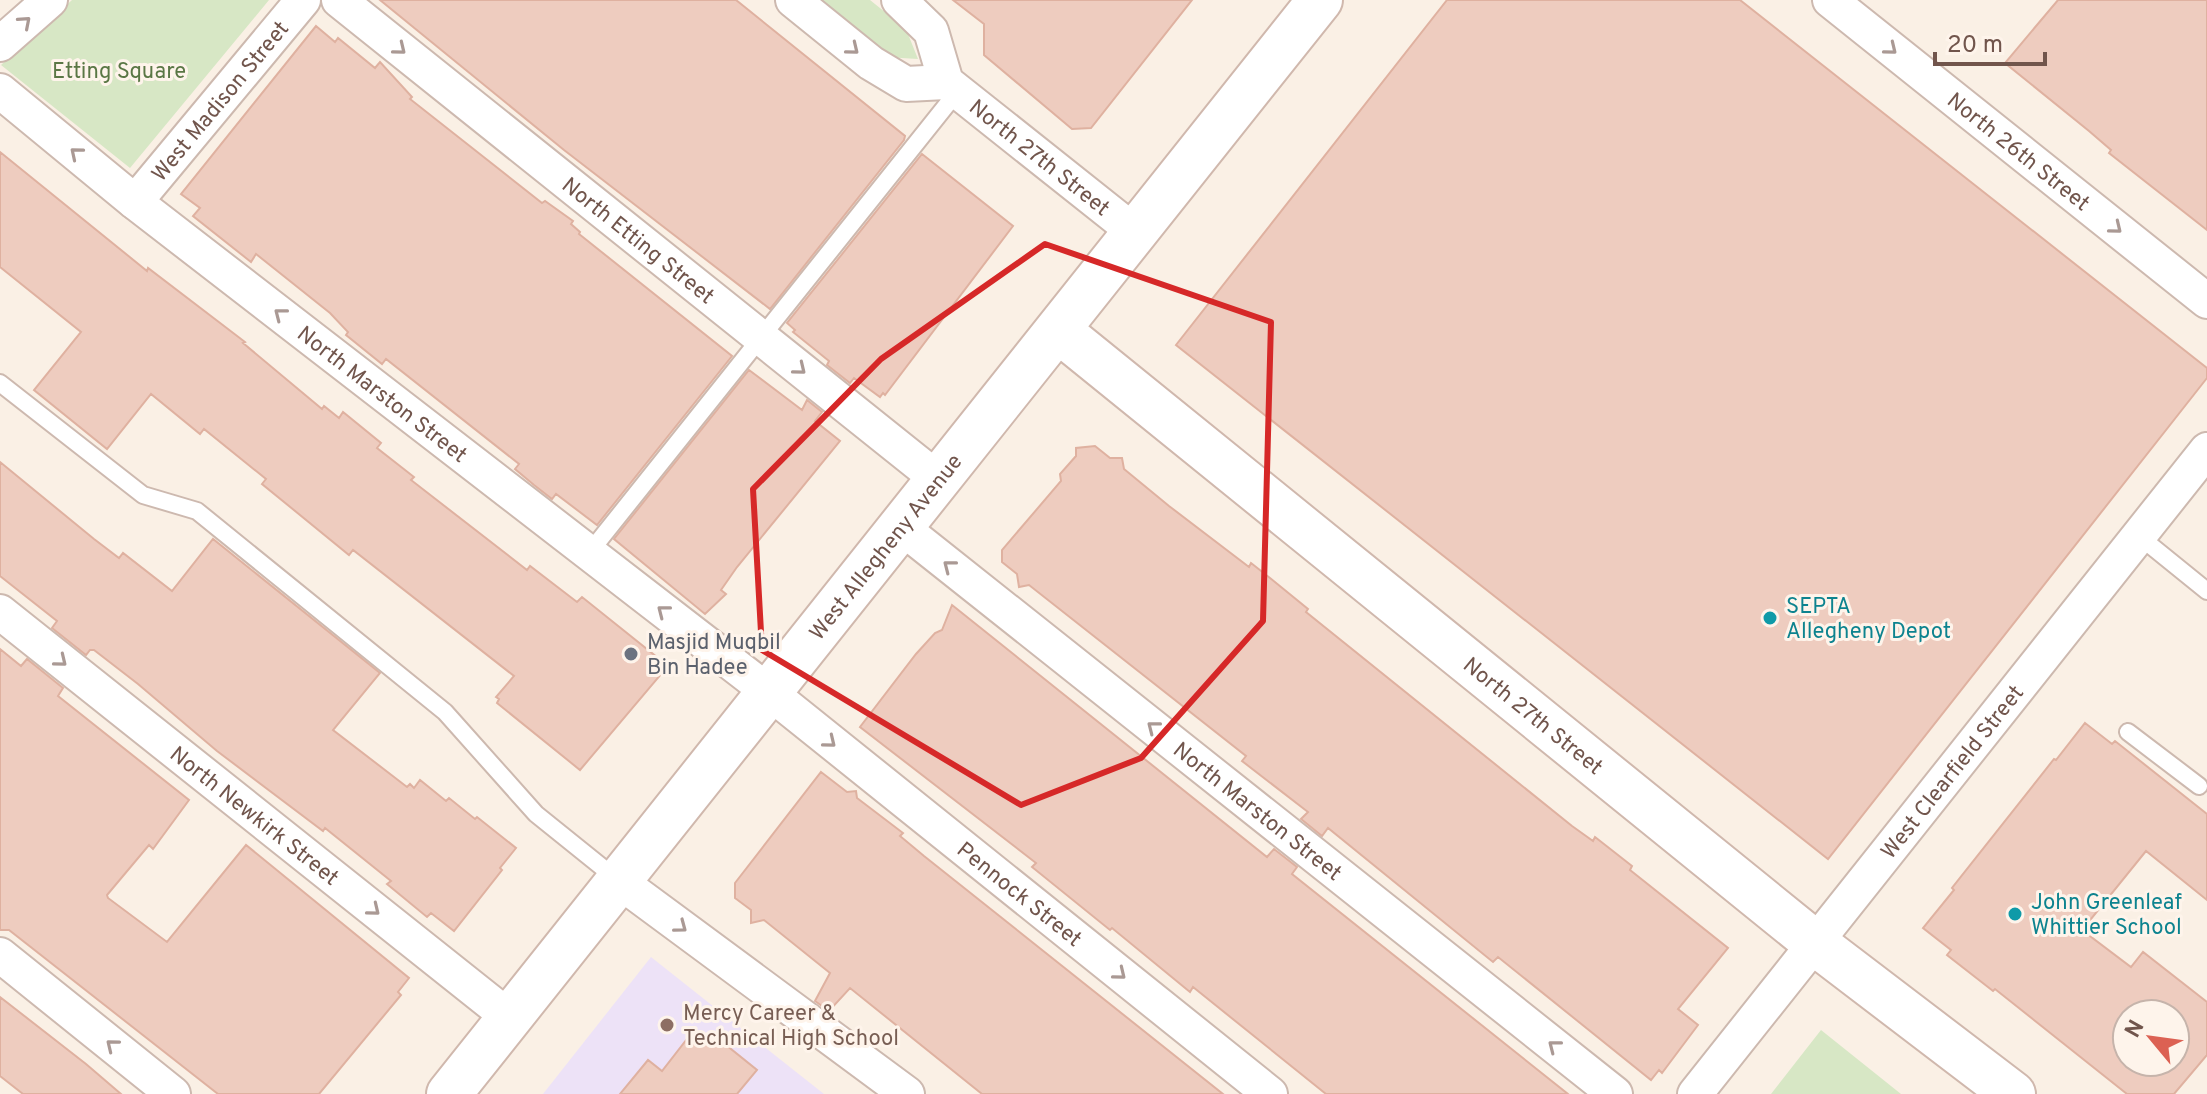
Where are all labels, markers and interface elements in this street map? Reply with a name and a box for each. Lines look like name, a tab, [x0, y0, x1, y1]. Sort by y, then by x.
street label: West Madison Street	[147, 16, 296, 188]
scale bar	[1935, 16, 2045, 66]
one-way arrow	[15, 17, 30, 32]
text: 20 m	[1947, 31, 2003, 61]
one-way arrow	[391, 39, 406, 53]
one-way arrow	[844, 39, 859, 54]
one-way arrow	[1882, 39, 1897, 53]
park label: Etting Square	[52, 59, 186, 86]
street label: North 26th Street	[1941, 88, 2094, 218]
street label: North 27th Street	[963, 95, 1114, 223]
one-way arrow	[70, 149, 85, 163]
street label: North Etting Street	[556, 173, 719, 311]
one-way arrow	[2107, 218, 2121, 233]
one-way arrow	[274, 310, 289, 324]
street label: North Marston Street	[291, 321, 472, 470]
one-way arrow	[791, 359, 806, 373]
street label: West Allegheny Avenue	[805, 449, 969, 646]
one-way arrow	[944, 561, 958, 576]
place label: SEPTA Allegheny Depot	[1786, 594, 1951, 646]
one-way arrow	[657, 606, 672, 620]
marker: SEPTA Allegheny Depot	[1761, 609, 1779, 627]
place label: Masjid Muqbil Bin Hadee	[647, 630, 781, 682]
marker: Masjid Muqbil Bin Hadee	[622, 645, 640, 663]
one-way arrow	[52, 651, 67, 665]
street label: North 27th Street	[1457, 652, 1607, 782]
street label: West Clearfield Street	[1876, 681, 2031, 865]
one-way arrow	[1147, 723, 1162, 737]
one-way arrow	[821, 732, 836, 746]
street label: North Marston Street	[1167, 737, 1346, 888]
street label: North Newkirk Street	[164, 742, 343, 892]
street label: Pennock Street	[951, 837, 1086, 954]
place label: John Greenleaf Whittier School	[2031, 890, 2182, 942]
one-way arrow	[365, 900, 380, 914]
marker: John Greenleaf Whittier School	[2006, 905, 2024, 923]
one-way arrow	[673, 918, 687, 932]
one-way arrow	[1111, 964, 1125, 979]
north arrow	[2111, 998, 2191, 1078]
place label: Mercy Career & Technical High School	[683, 1001, 899, 1053]
marker: Mercy Career & Technical High School	[658, 1016, 676, 1034]
text: N	[2120, 1016, 2151, 1043]
one-way arrow	[107, 1040, 121, 1055]
one-way arrow	[1548, 1041, 1563, 1055]

